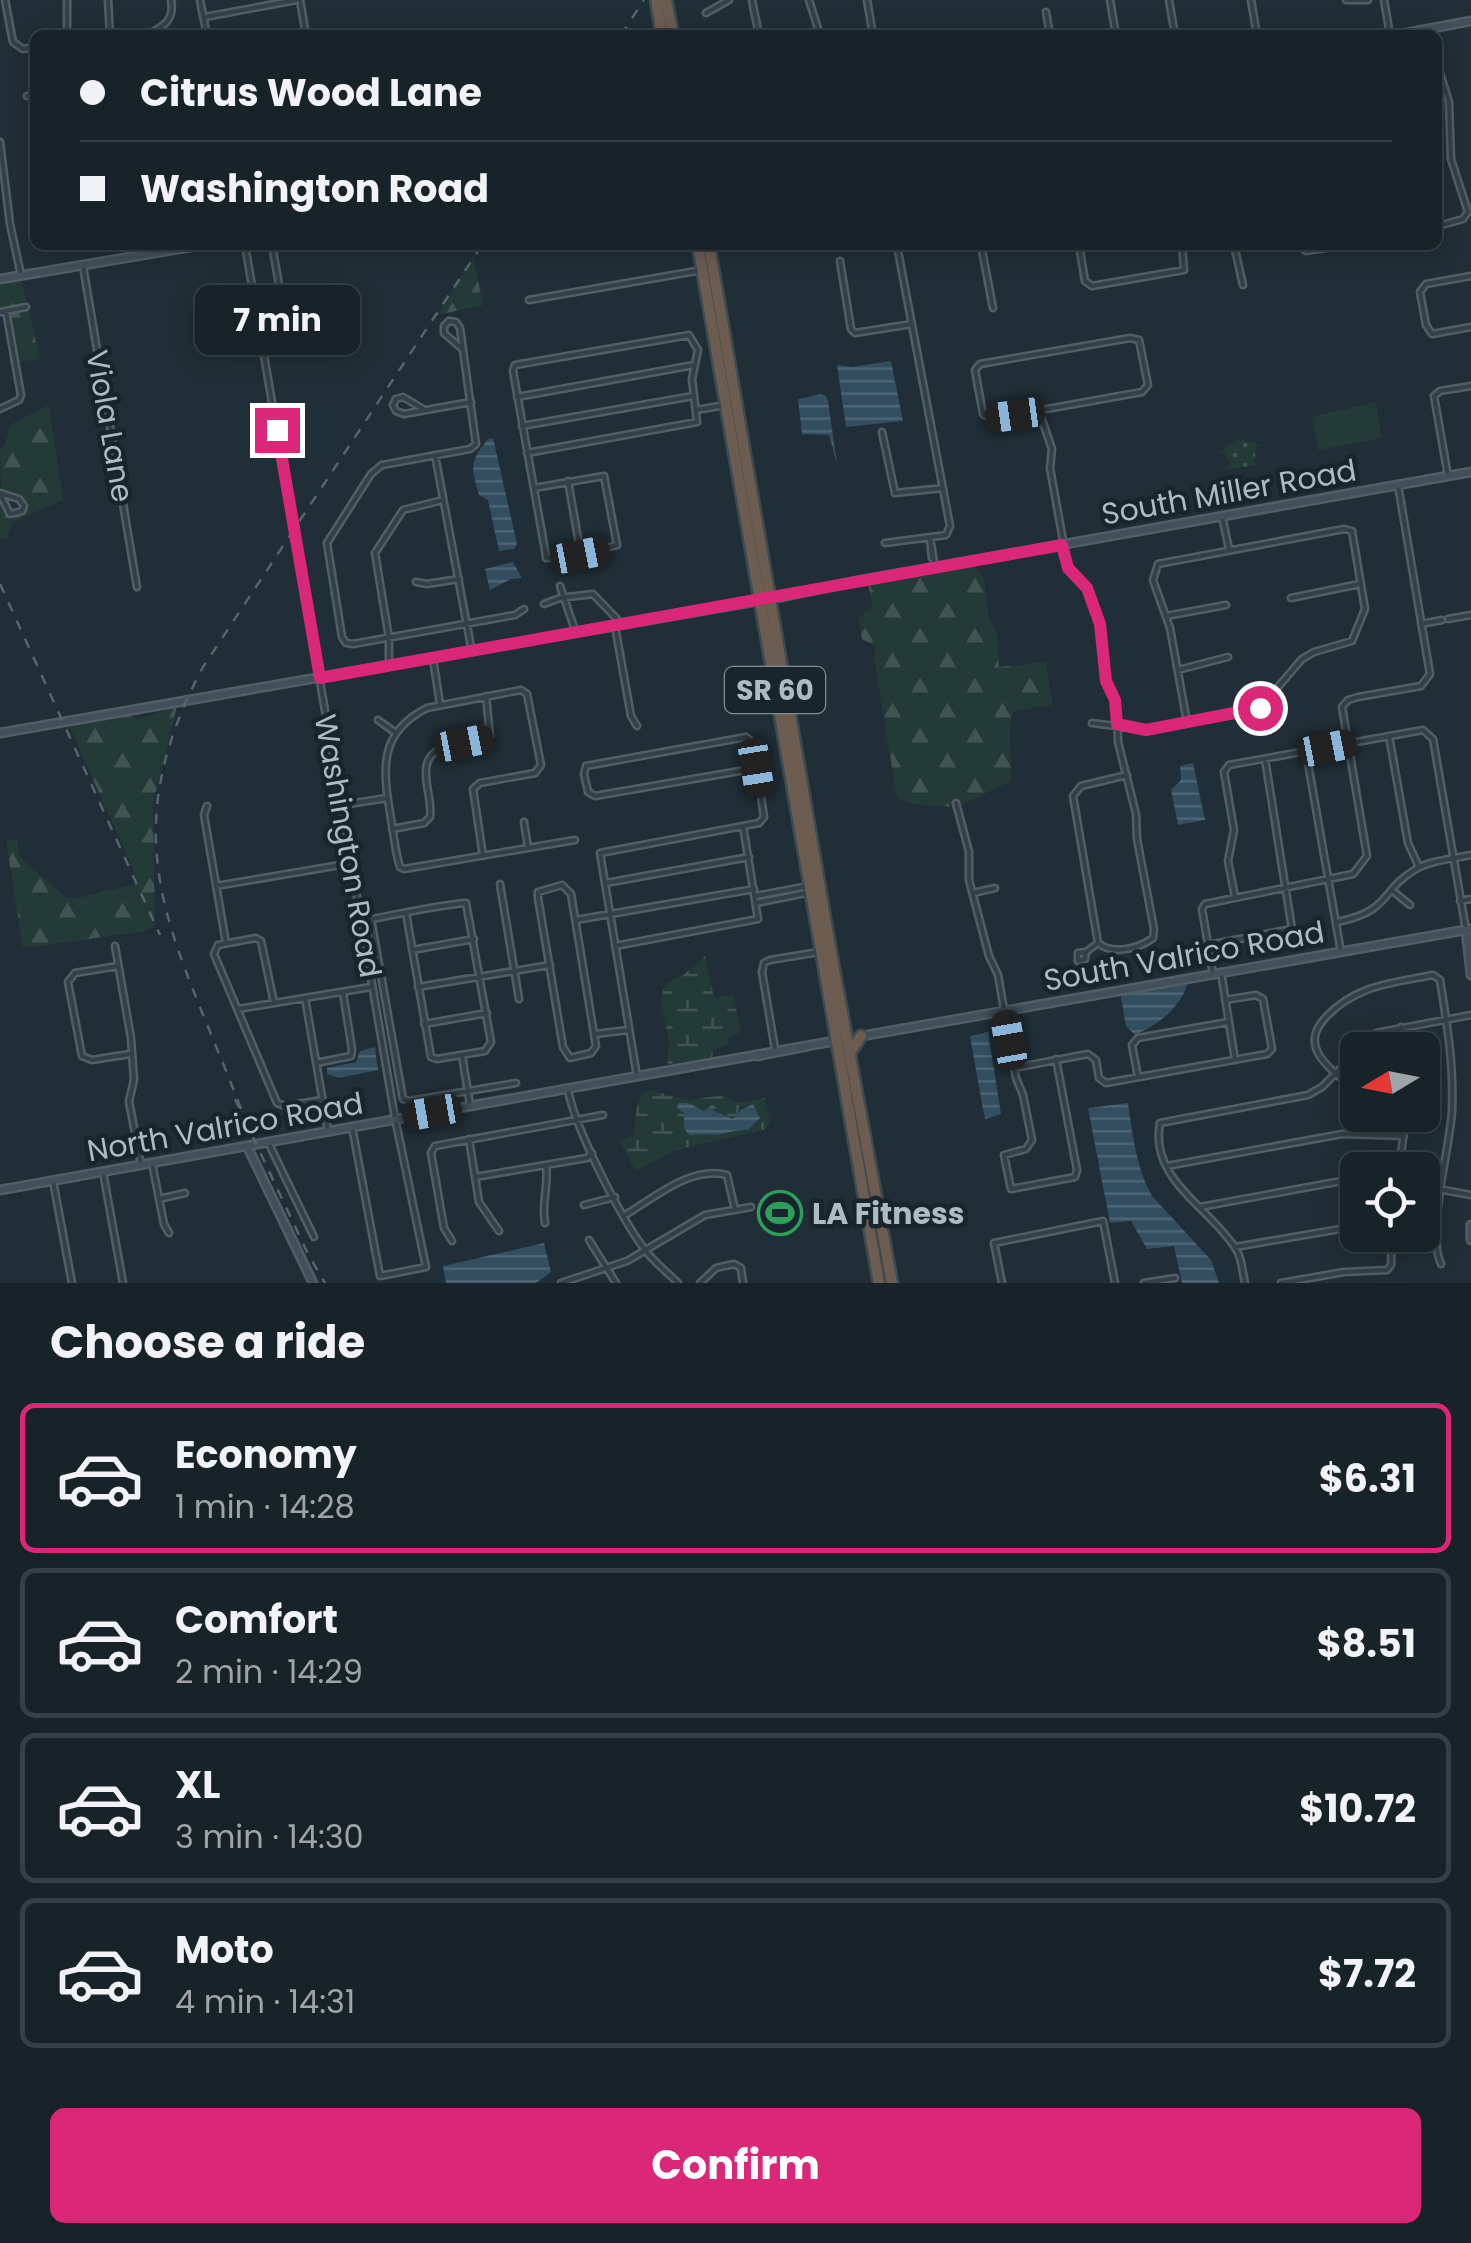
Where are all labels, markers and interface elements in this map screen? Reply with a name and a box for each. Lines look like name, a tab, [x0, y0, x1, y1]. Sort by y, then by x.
text: Citrus Wood Lane	[140, 66, 482, 119]
text: Washington Road	[140, 162, 489, 215]
callout: 7 min	[194, 285, 360, 355]
text: 7 min	[233, 297, 322, 342]
street label: Viola Lane	[75, 347, 145, 505]
car	[983, 396, 1047, 434]
route end	[255, 408, 300, 453]
street label: South Miller Road	[1098, 448, 1360, 536]
car	[548, 535, 612, 575]
road number: SR 60	[725, 667, 825, 713]
route start	[1238, 686, 1283, 731]
street label: Washington Road	[304, 711, 392, 981]
car	[432, 723, 496, 763]
car	[1295, 728, 1359, 768]
car	[736, 736, 776, 800]
street label: South Valrico Road	[1040, 910, 1328, 1002]
car	[989, 1008, 1029, 1072]
north arrow	[1340, 1032, 1440, 1132]
map controls	[1340, 1032, 1440, 1252]
street label: North Valrico Road	[84, 1082, 366, 1172]
car	[400, 1092, 464, 1132]
button: locate	[1340, 1152, 1440, 1252]
sports icon: LA Fitness	[757, 1190, 803, 1236]
place label: LA Fitness	[812, 1192, 964, 1235]
text: Choose a ride	[50, 1311, 365, 1374]
text: Economy	[175, 1428, 357, 1481]
icon: car	[55, 1433, 145, 1523]
text: $6.31	[1319, 1452, 1416, 1505]
text: 1 min · 14:28	[175, 1484, 355, 1529]
text: Comfort	[175, 1593, 338, 1646]
icon: car	[55, 1598, 145, 1688]
text: $8.51	[1317, 1617, 1416, 1670]
text: 2 min · 14:29	[175, 1649, 363, 1694]
text: XL	[175, 1758, 220, 1811]
icon: car	[55, 1763, 145, 1853]
text: $10.72	[1299, 1782, 1416, 1835]
text: 3 min · 14:30	[175, 1814, 364, 1859]
text: Moto	[175, 1923, 274, 1976]
icon: car	[55, 1928, 145, 2018]
text: $7.72	[1318, 1947, 1416, 2000]
text: 4 min · 14:31	[175, 1979, 355, 2024]
button: Confirm	[50, 2108, 1421, 2223]

